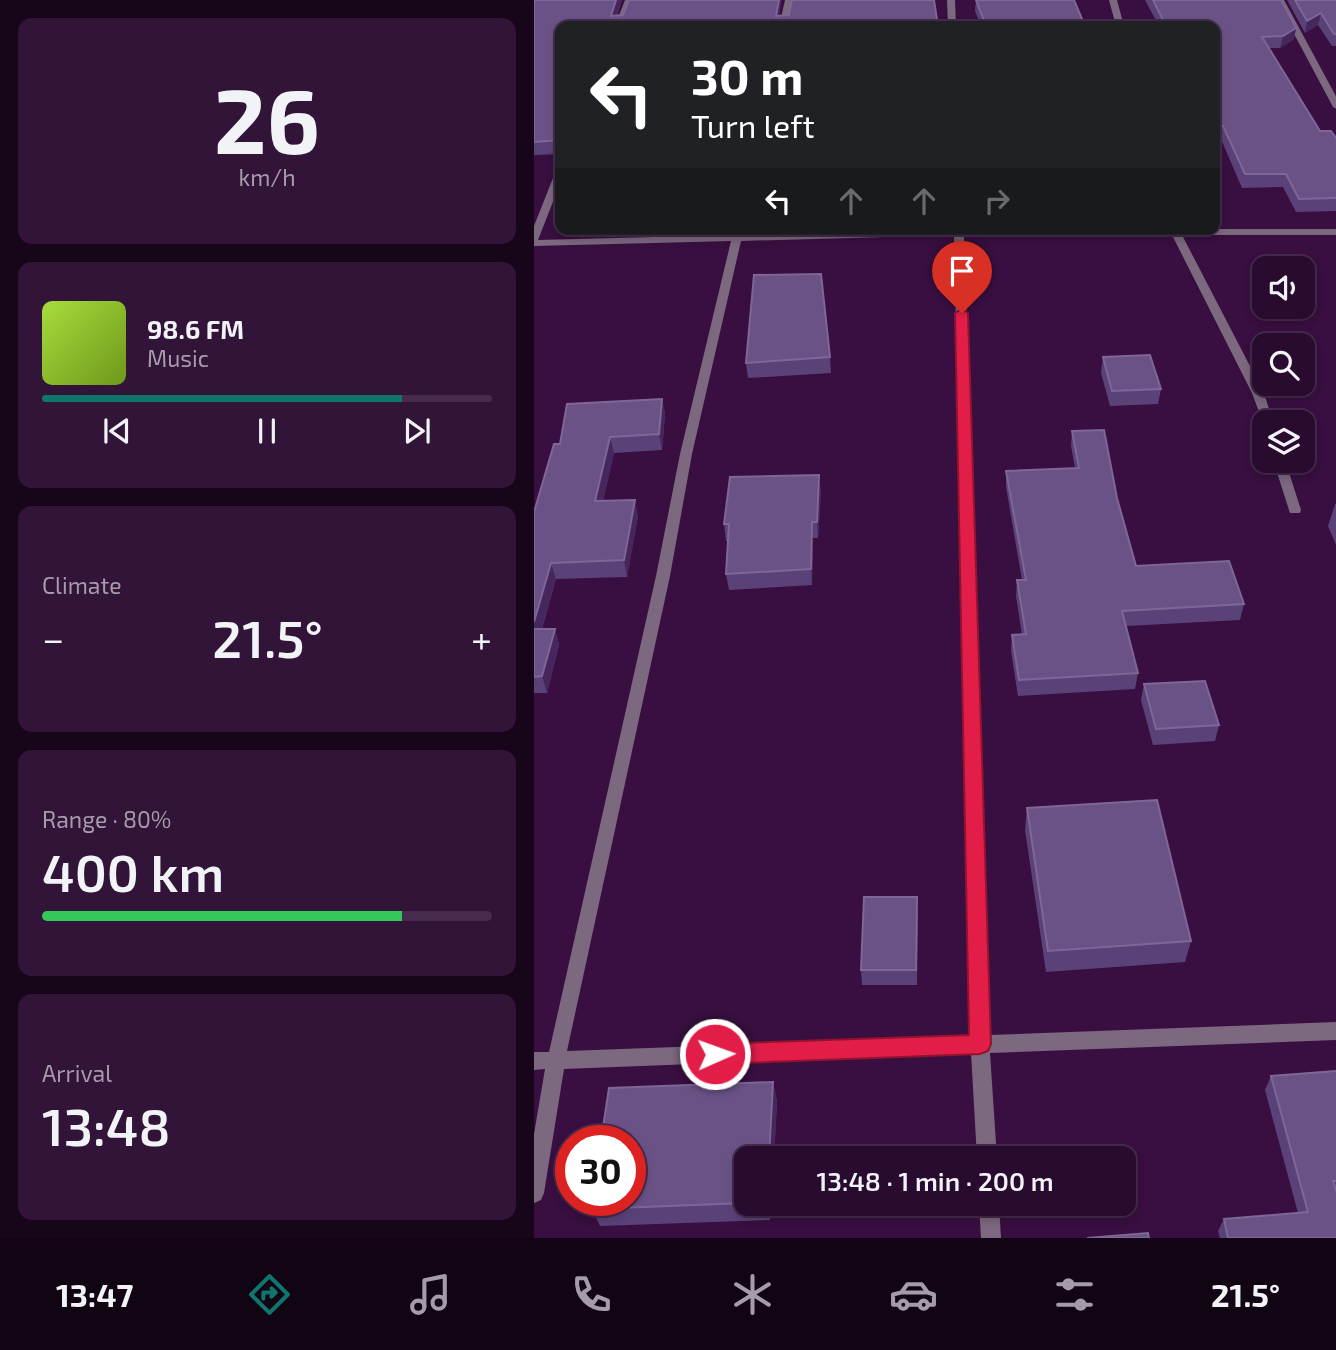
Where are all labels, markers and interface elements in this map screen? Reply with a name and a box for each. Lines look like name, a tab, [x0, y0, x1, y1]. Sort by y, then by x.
text: 30 m	[691, 46, 803, 105]
icon: left	[576, 49, 667, 140]
text: 26	[214, 63, 320, 172]
text: Turn left	[691, 106, 815, 144]
text: km/h	[238, 163, 296, 191]
icon: left	[759, 182, 797, 220]
icon: ahead	[832, 182, 870, 220]
icon: ahead	[905, 182, 943, 220]
icon: right	[978, 182, 1016, 220]
pin	[932, 241, 992, 313]
icon: arrive	[943, 252, 981, 290]
map controls	[1252, 256, 1315, 473]
button: sound	[1252, 256, 1315, 319]
text: 98.6 FM	[147, 313, 244, 344]
button: search	[1252, 333, 1315, 396]
text: Music	[147, 344, 209, 372]
button: layers	[1252, 410, 1315, 473]
icon: previous	[98, 412, 136, 450]
icon: pause	[248, 412, 286, 450]
icon: next	[398, 412, 436, 450]
text: Climate	[42, 571, 122, 599]
text: 21.5°	[212, 606, 323, 668]
text: −	[42, 615, 64, 661]
text: +	[471, 615, 492, 661]
text: Range · 80%	[42, 805, 171, 833]
text: 400 km	[42, 840, 224, 902]
position arrow	[678, 1017, 752, 1091]
text: Arrival	[42, 1059, 112, 1087]
text: 13:48	[42, 1094, 171, 1156]
speed limit sign: 30	[555, 1125, 646, 1216]
text: 13:48 · 1 min · 200 m	[816, 1165, 1054, 1196]
icon: directions	[245, 1270, 294, 1319]
icon: music	[406, 1270, 455, 1319]
icon: phone	[567, 1270, 616, 1319]
icon: climate	[728, 1270, 777, 1319]
icon: car	[889, 1270, 938, 1319]
icon: filters	[1050, 1270, 1099, 1319]
text: 13:47	[56, 1275, 133, 1313]
text: 21.5°	[1211, 1275, 1280, 1313]

